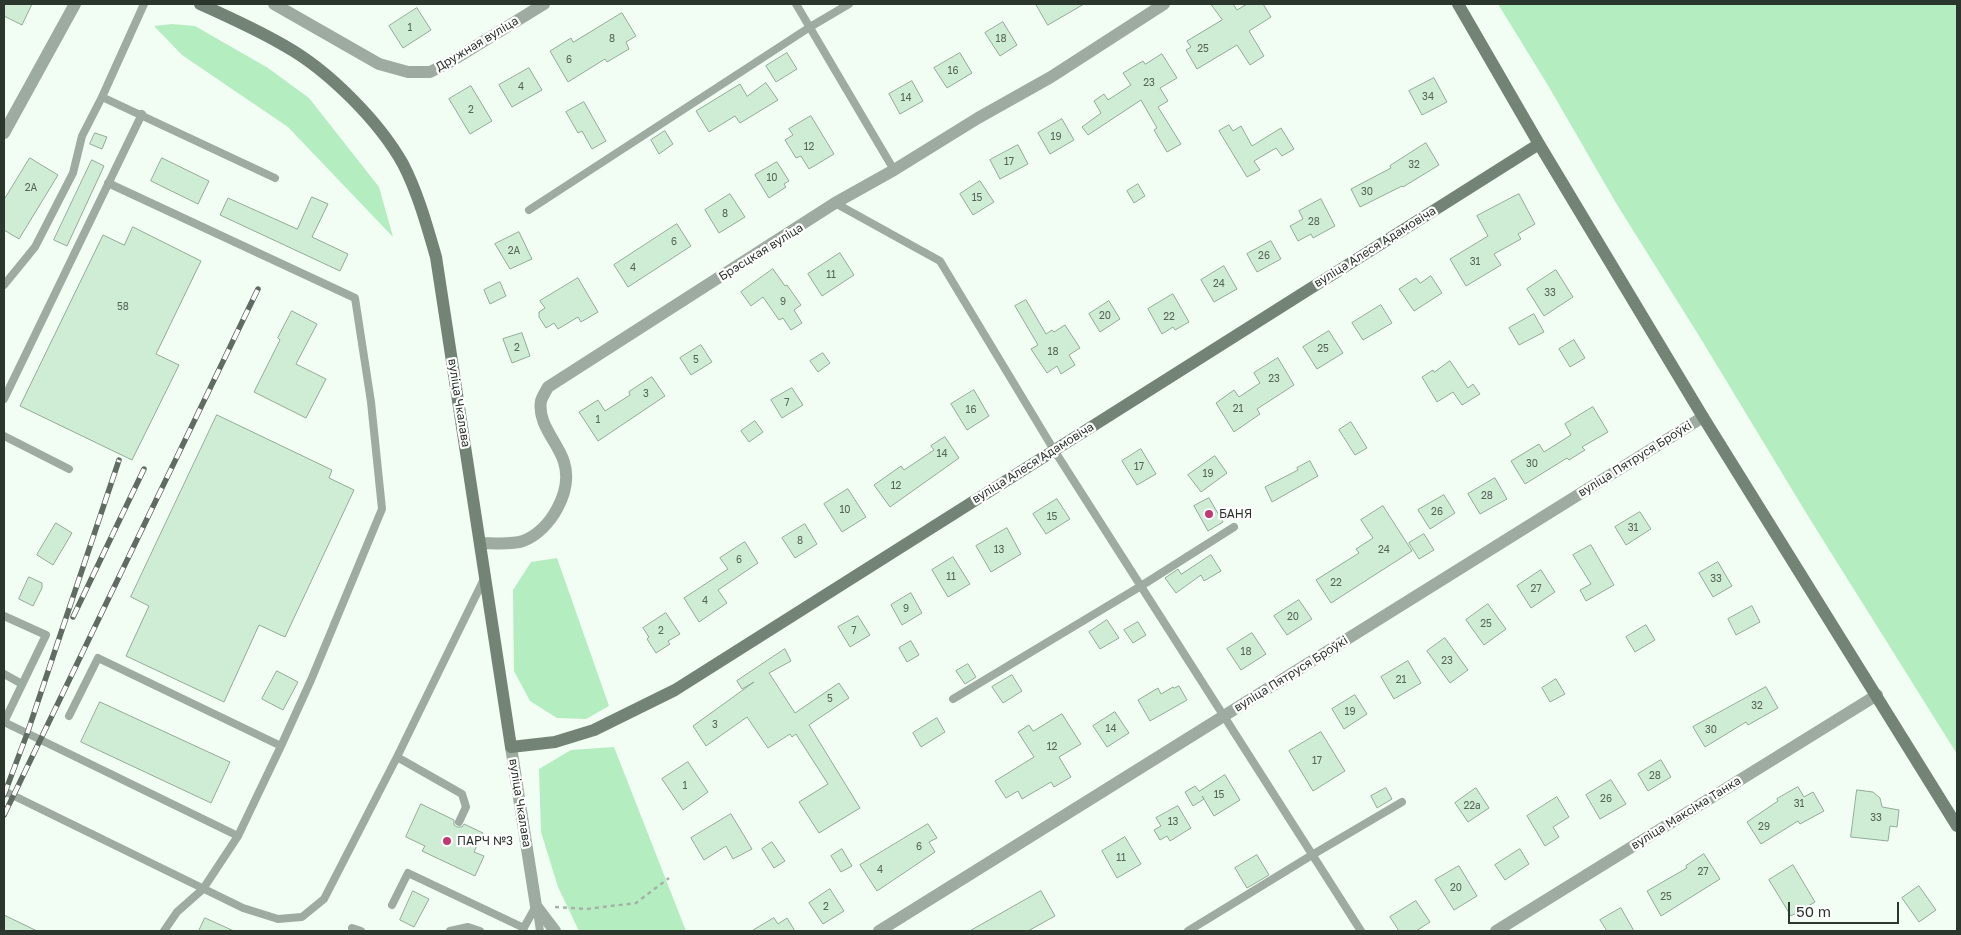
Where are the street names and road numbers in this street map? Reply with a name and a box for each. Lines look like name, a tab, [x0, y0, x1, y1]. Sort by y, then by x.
street label: Дружная вуліца	[433, 14, 521, 74]
street label: вуліца Алеся Адамовіча	[1311, 204, 1439, 290]
street label: Брэсцкая вуліца	[716, 220, 806, 284]
street label: вуліца Чкалава	[445, 358, 473, 448]
street label: вуліца Пятруся Броўкі	[1575, 418, 1695, 500]
street label: вуліца Алеся Адамовіча	[969, 420, 1097, 506]
street label: вуліца Пятруся Броўкі	[1231, 633, 1351, 715]
street label: вуліца Чкалава	[506, 758, 534, 848]
street label: вуліца Максіма Танка	[1629, 773, 1743, 853]

